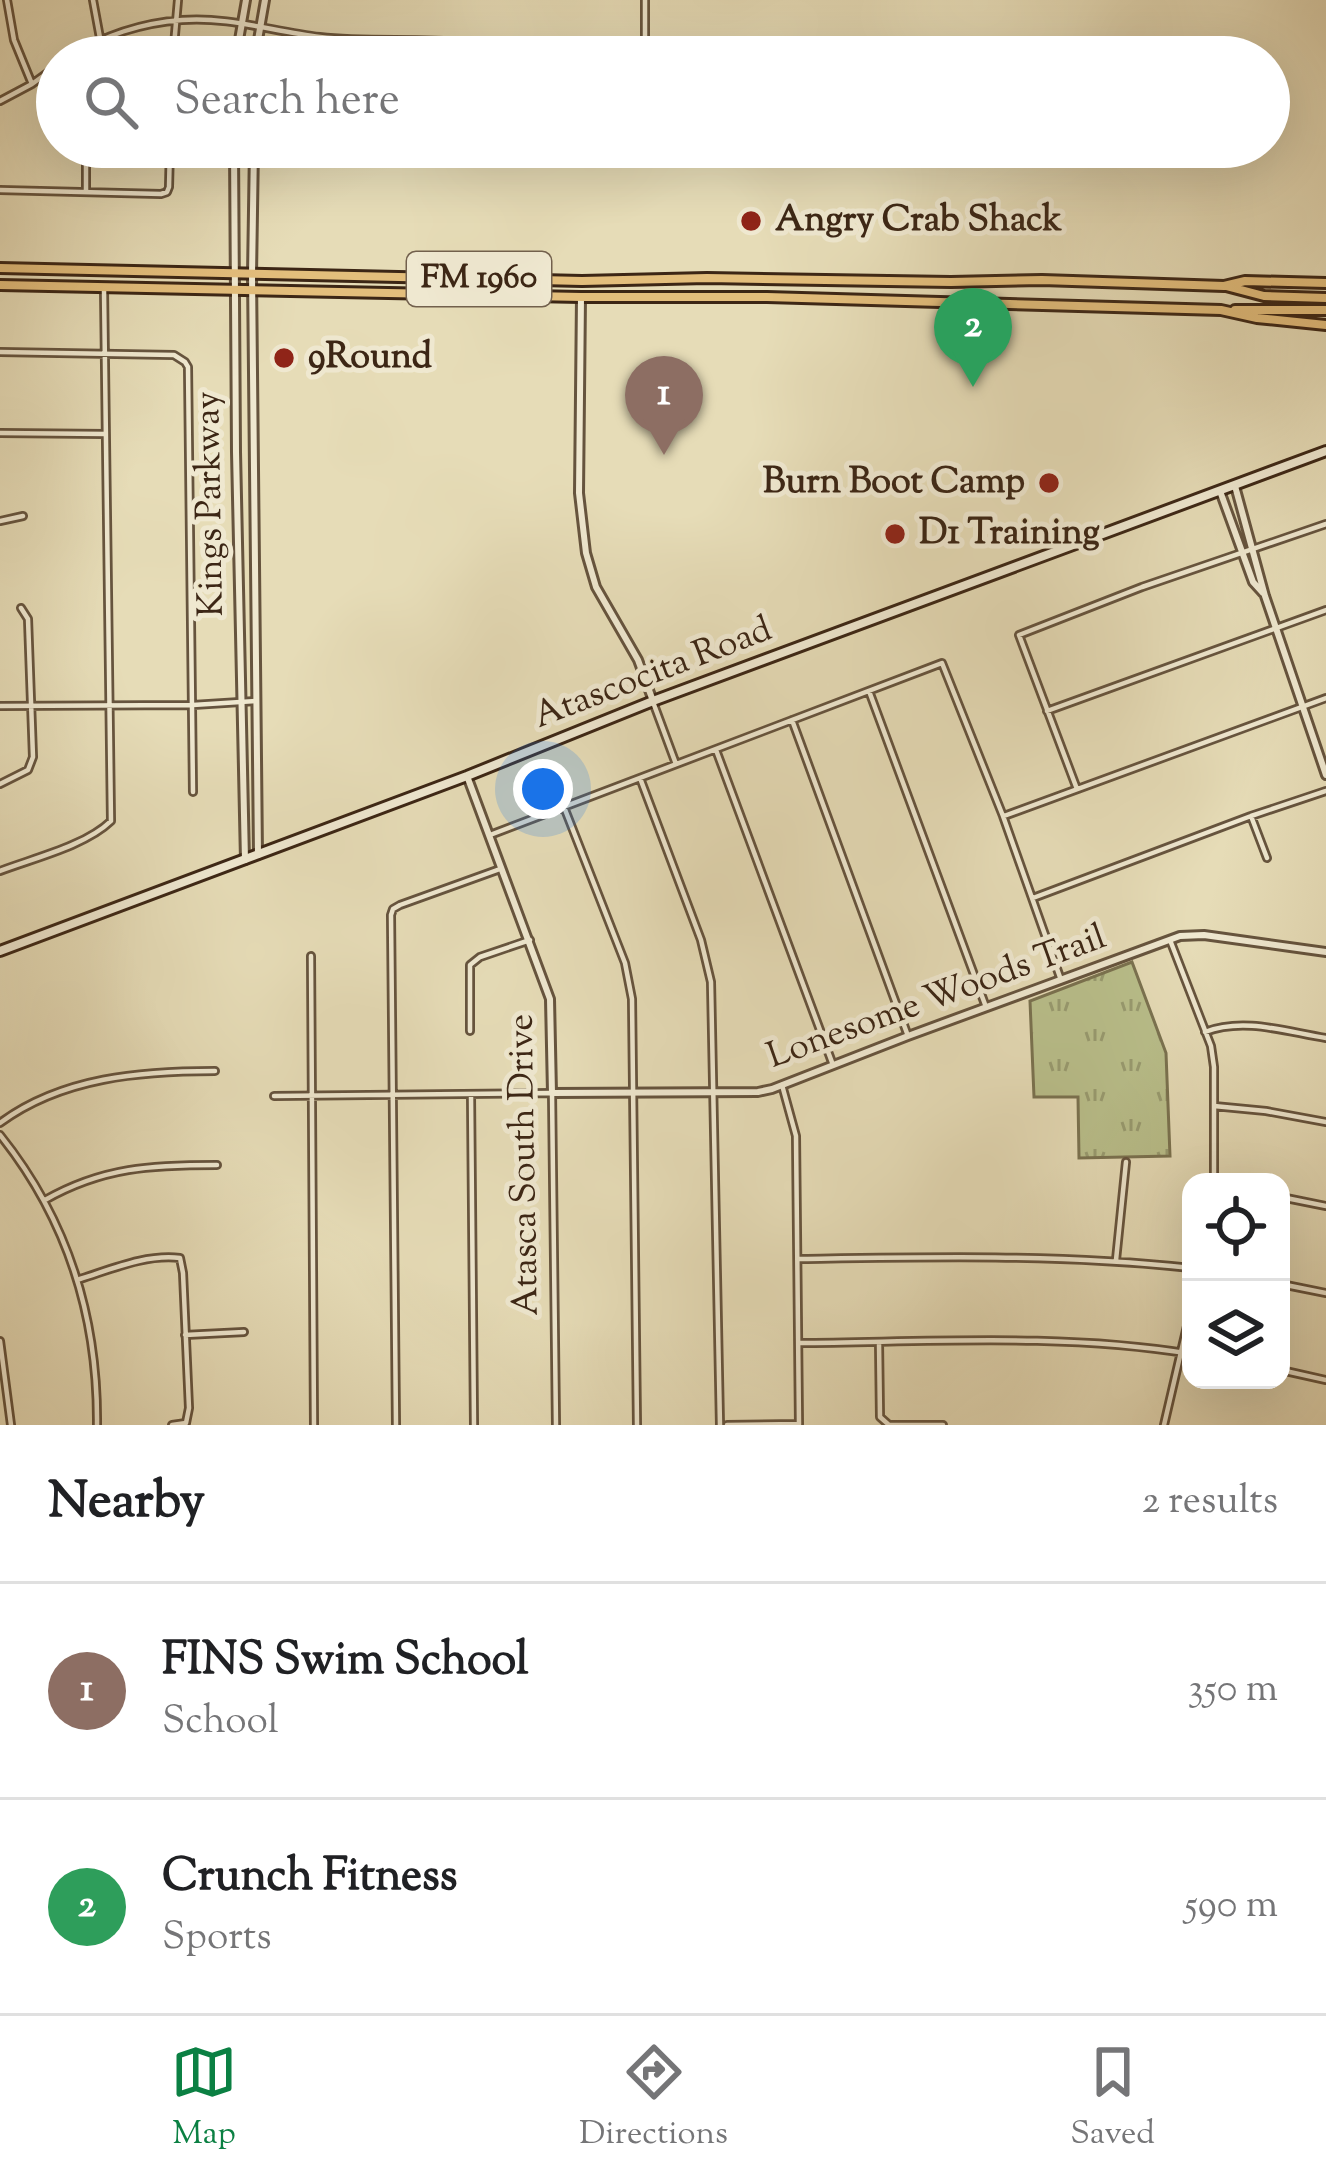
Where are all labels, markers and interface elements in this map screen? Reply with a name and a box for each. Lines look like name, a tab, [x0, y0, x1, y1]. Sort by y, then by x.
search box	[36, 36, 1290, 168]
icon: search	[78, 69, 144, 135]
text: Search here	[174, 70, 400, 135]
place label: Angry Crab Shack	[775, 195, 1062, 247]
marker: Angry Crab Shack	[738, 208, 764, 234]
road number: FM 1960	[407, 252, 551, 306]
pin: 2	[934, 288, 1012, 387]
place label: 9Round	[308, 332, 433, 384]
marker: 9Round	[271, 345, 297, 371]
pin: 1	[625, 356, 703, 455]
street label: Kings Parkway	[183, 391, 239, 617]
place label: Burn Boot Camp	[763, 457, 1025, 509]
marker: Burn Boot Camp	[1036, 470, 1062, 496]
place label: D1 Training	[919, 508, 1100, 560]
marker: D1 Training	[882, 521, 908, 547]
street label: Atascocita Road	[526, 605, 780, 743]
your location	[513, 759, 573, 819]
street label: Lonesome Woods Trail	[760, 912, 1114, 1084]
street label: Atasca South Drive	[496, 1014, 554, 1316]
map controls	[1182, 1173, 1290, 1389]
button: locate	[1182, 1173, 1290, 1281]
button: layers	[1182, 1281, 1290, 1389]
text: Nearby	[48, 1467, 205, 1540]
text: 2 results	[1142, 1475, 1278, 1531]
text: FINS Swim School	[162, 1630, 529, 1695]
text: 1	[80, 1663, 94, 1719]
text: 350 m	[1188, 1663, 1278, 1719]
text: School	[162, 1695, 279, 1751]
text: Crunch Fitness	[162, 1846, 457, 1911]
text: 2	[78, 1879, 96, 1935]
text: 590 m	[1185, 1879, 1278, 1935]
text: Sports	[162, 1911, 272, 1967]
tab: Map	[171, 2039, 237, 2159]
tab: Directions	[579, 2039, 728, 2159]
tab: Saved	[1070, 2039, 1155, 2159]

